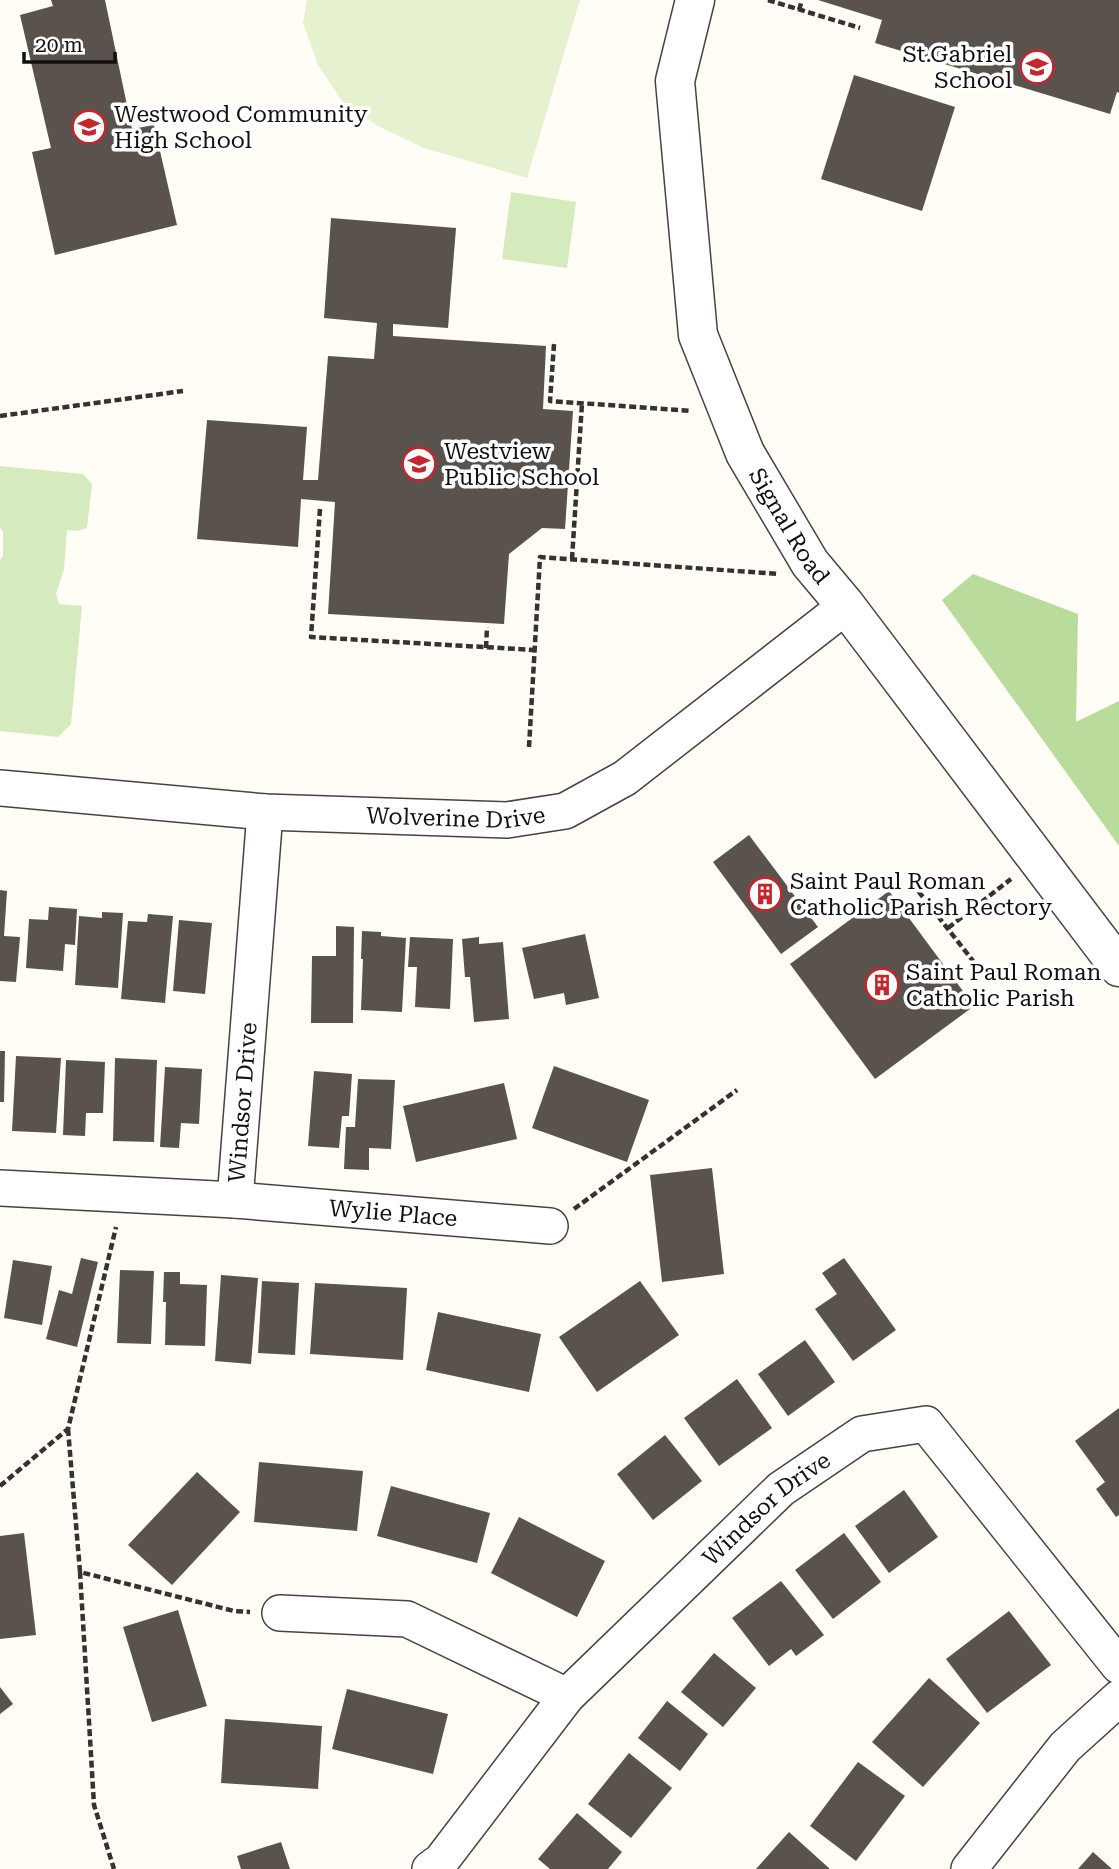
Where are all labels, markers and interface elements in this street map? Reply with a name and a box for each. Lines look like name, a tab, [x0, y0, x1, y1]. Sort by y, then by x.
scale bar	[24, 21, 116, 65]
text: 20 m	[35, 33, 83, 57]
place label: St.Gabriel School	[903, 41, 1012, 94]
school or university icon: St.Gabriel School	[1018, 48, 1056, 86]
place label: Westwood Community High School	[114, 101, 368, 154]
school or university icon: Westwood Community High School	[70, 108, 108, 146]
place label: Westview Public School	[444, 438, 599, 491]
school or university icon: Westview Public School	[400, 445, 438, 483]
street label: Signal Road	[743, 463, 835, 590]
street label: Wolverine Drive	[366, 801, 547, 834]
place label: Saint Paul Roman Catholic Parish Rectory	[790, 868, 1052, 921]
building icon: Saint Paul Roman Catholic Parish Rectory	[746, 875, 784, 913]
place label: Saint Paul Roman Catholic Parish	[906, 959, 1101, 1012]
building icon: Saint Paul Roman Catholic Parish	[863, 966, 901, 1004]
street label: Windsor Drive	[223, 1021, 263, 1183]
street label: Wylie Place	[328, 1195, 458, 1232]
street label: Windsor Drive	[697, 1447, 835, 1572]

